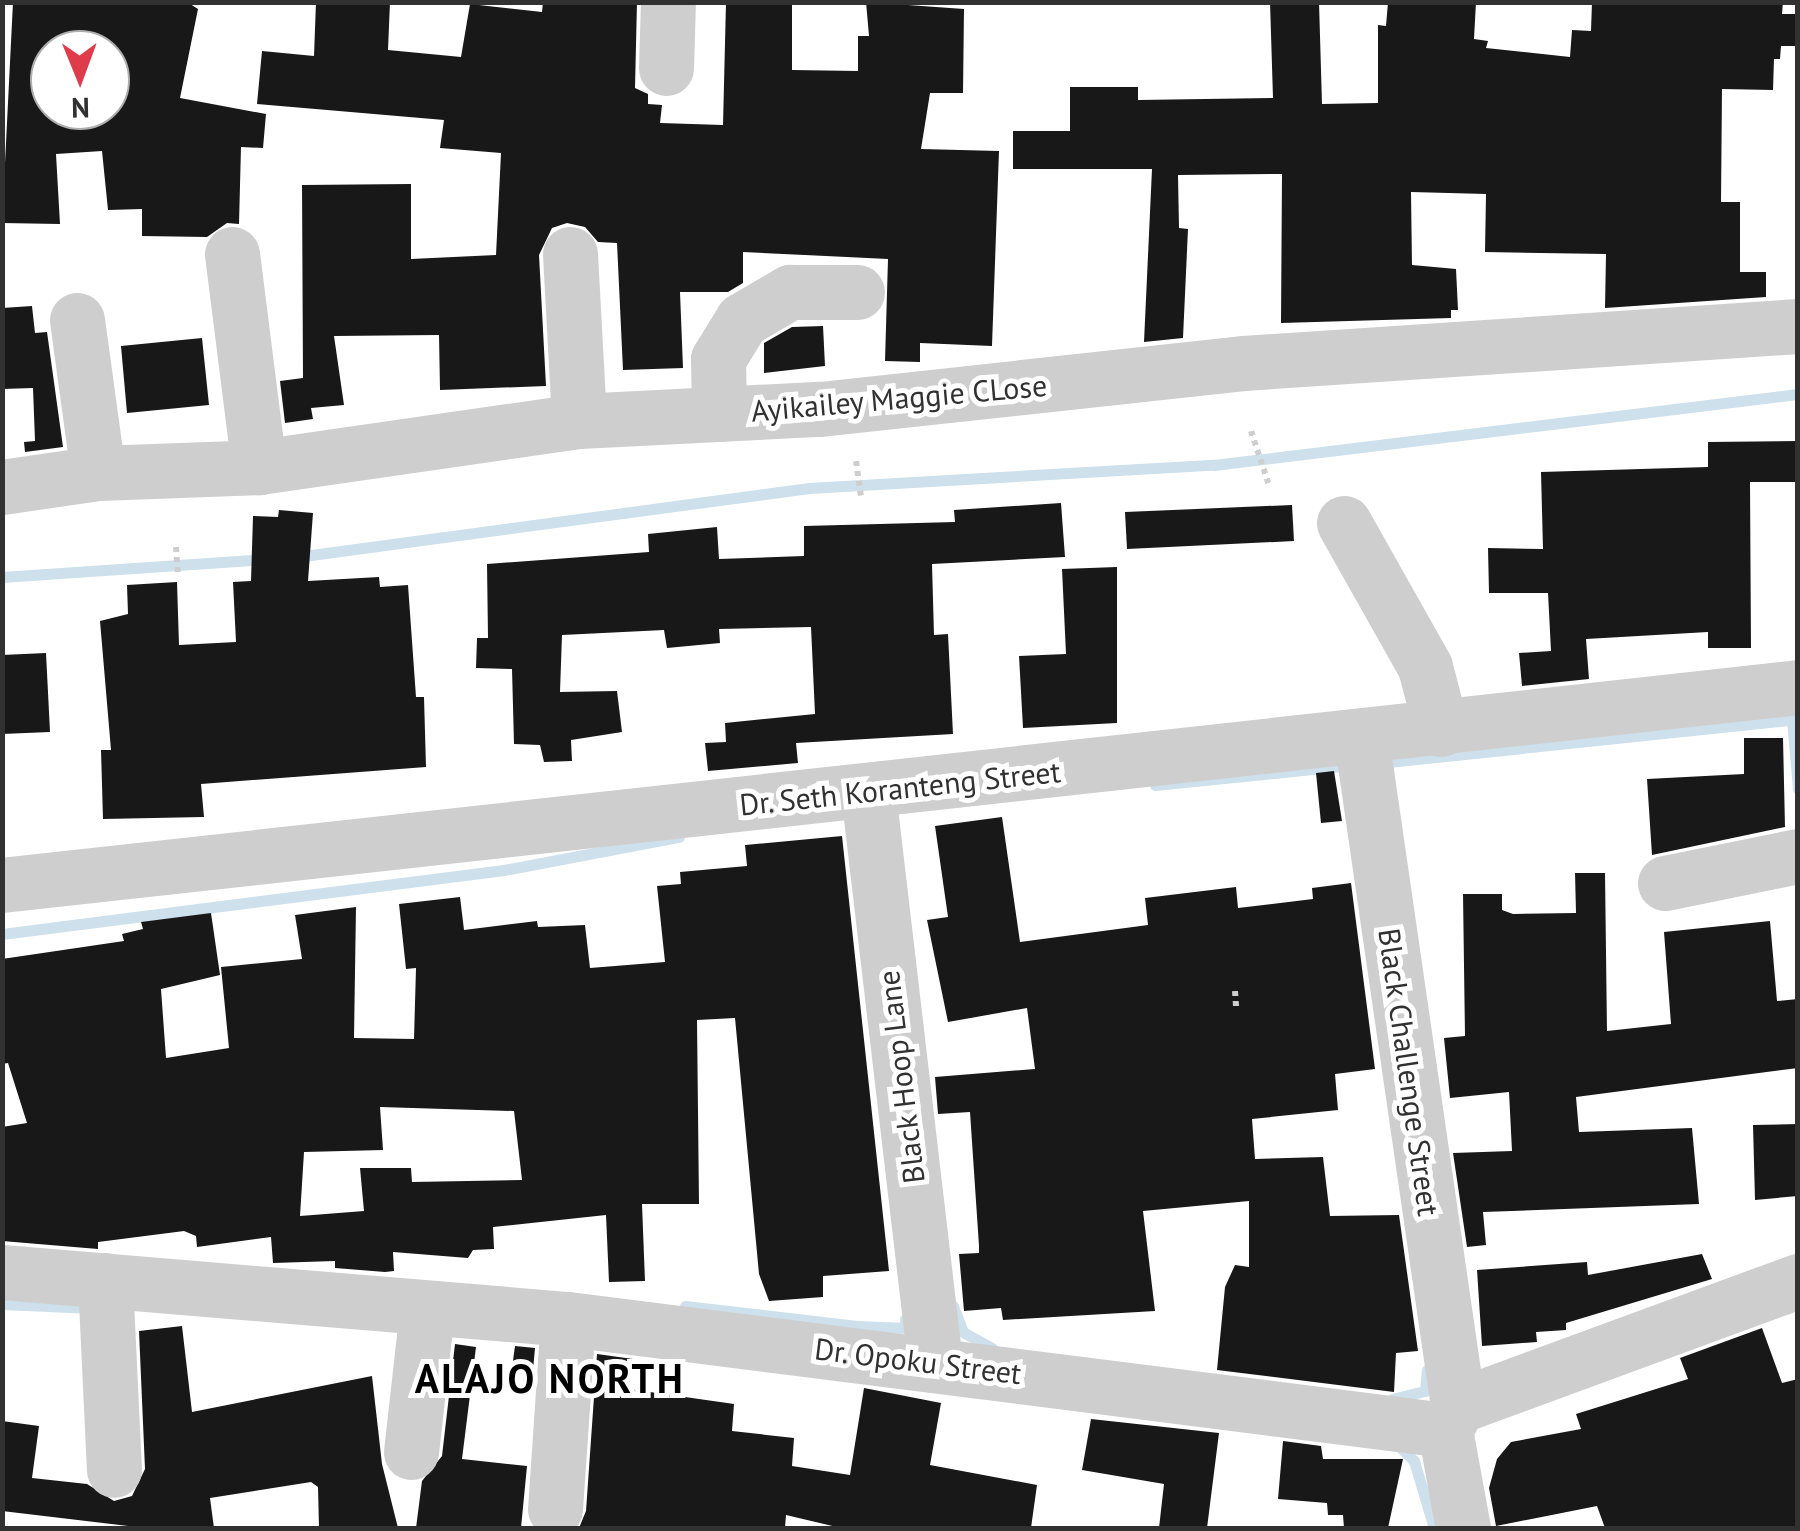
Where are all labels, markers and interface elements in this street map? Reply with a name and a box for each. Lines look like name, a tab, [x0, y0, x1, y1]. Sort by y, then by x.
north arrow	[30, 30, 130, 130]
text: N	[71, 90, 90, 127]
street label: Ayikailey Maggie CLose	[749, 367, 1049, 429]
street label: Dr. Seth Koranteng Street	[737, 753, 1063, 823]
street label: Black Challenge Street	[1371, 926, 1447, 1218]
street label: Black Hoop Lane	[870, 968, 932, 1186]
street label: Dr. Opoku Street	[811, 1330, 1025, 1392]
district label: ALAJO NORTH	[414, 1354, 686, 1402]

